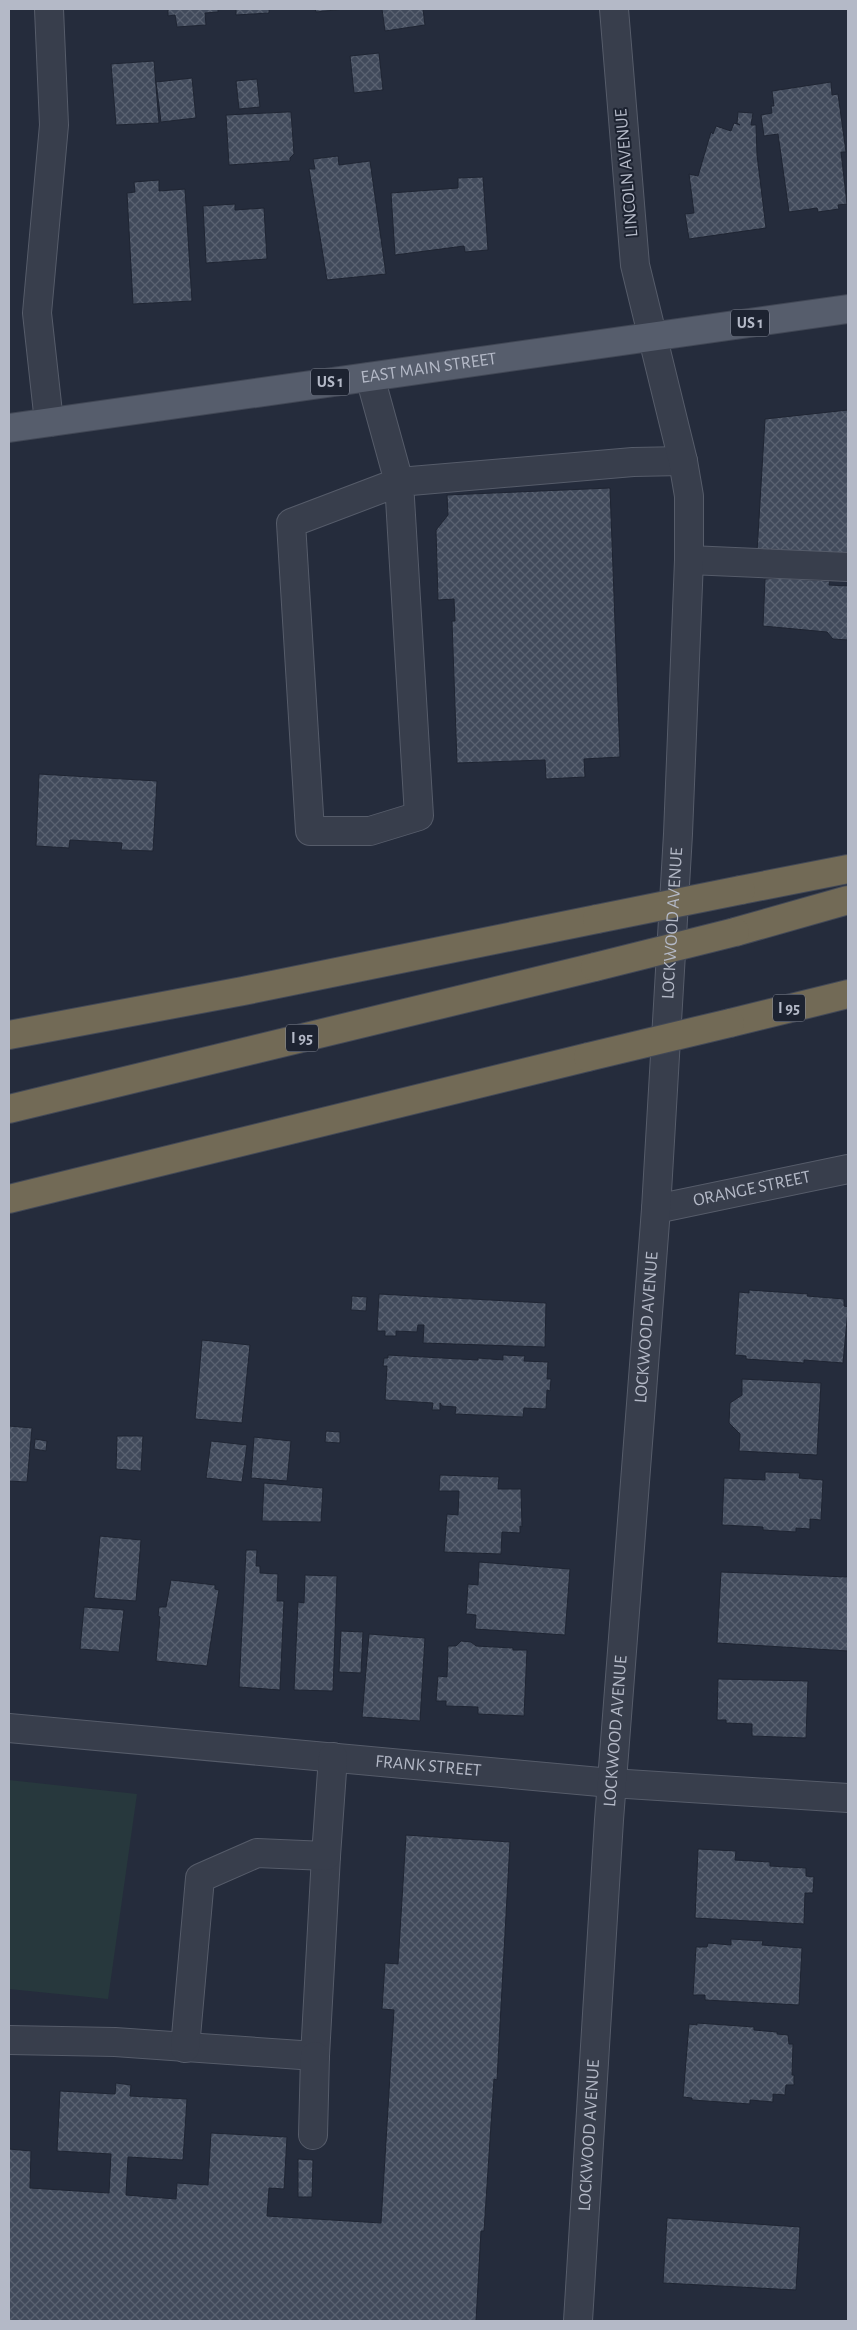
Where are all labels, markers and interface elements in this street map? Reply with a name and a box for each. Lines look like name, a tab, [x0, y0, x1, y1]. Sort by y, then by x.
street label: LINCOLN AVENUE	[612, 108, 642, 238]
road number: US 1	[731, 309, 769, 336]
street label: EAST MAIN STREET	[360, 350, 498, 387]
road number: US 1	[311, 368, 349, 396]
street label: LOCKWOOD AVENUE	[659, 847, 686, 1000]
road number: I 95	[773, 994, 805, 1021]
road number: I 95	[286, 1024, 318, 1052]
street label: ORANGE STREET	[692, 1168, 812, 1210]
street label: LOCKWOOD AVENUE	[632, 1251, 662, 1404]
street label: LOCKWOOD AVENUE	[601, 1654, 631, 1808]
street label: FRANK STREET	[374, 1752, 482, 1780]
street label: LOCKWOOD AVENUE	[576, 2059, 603, 2212]

